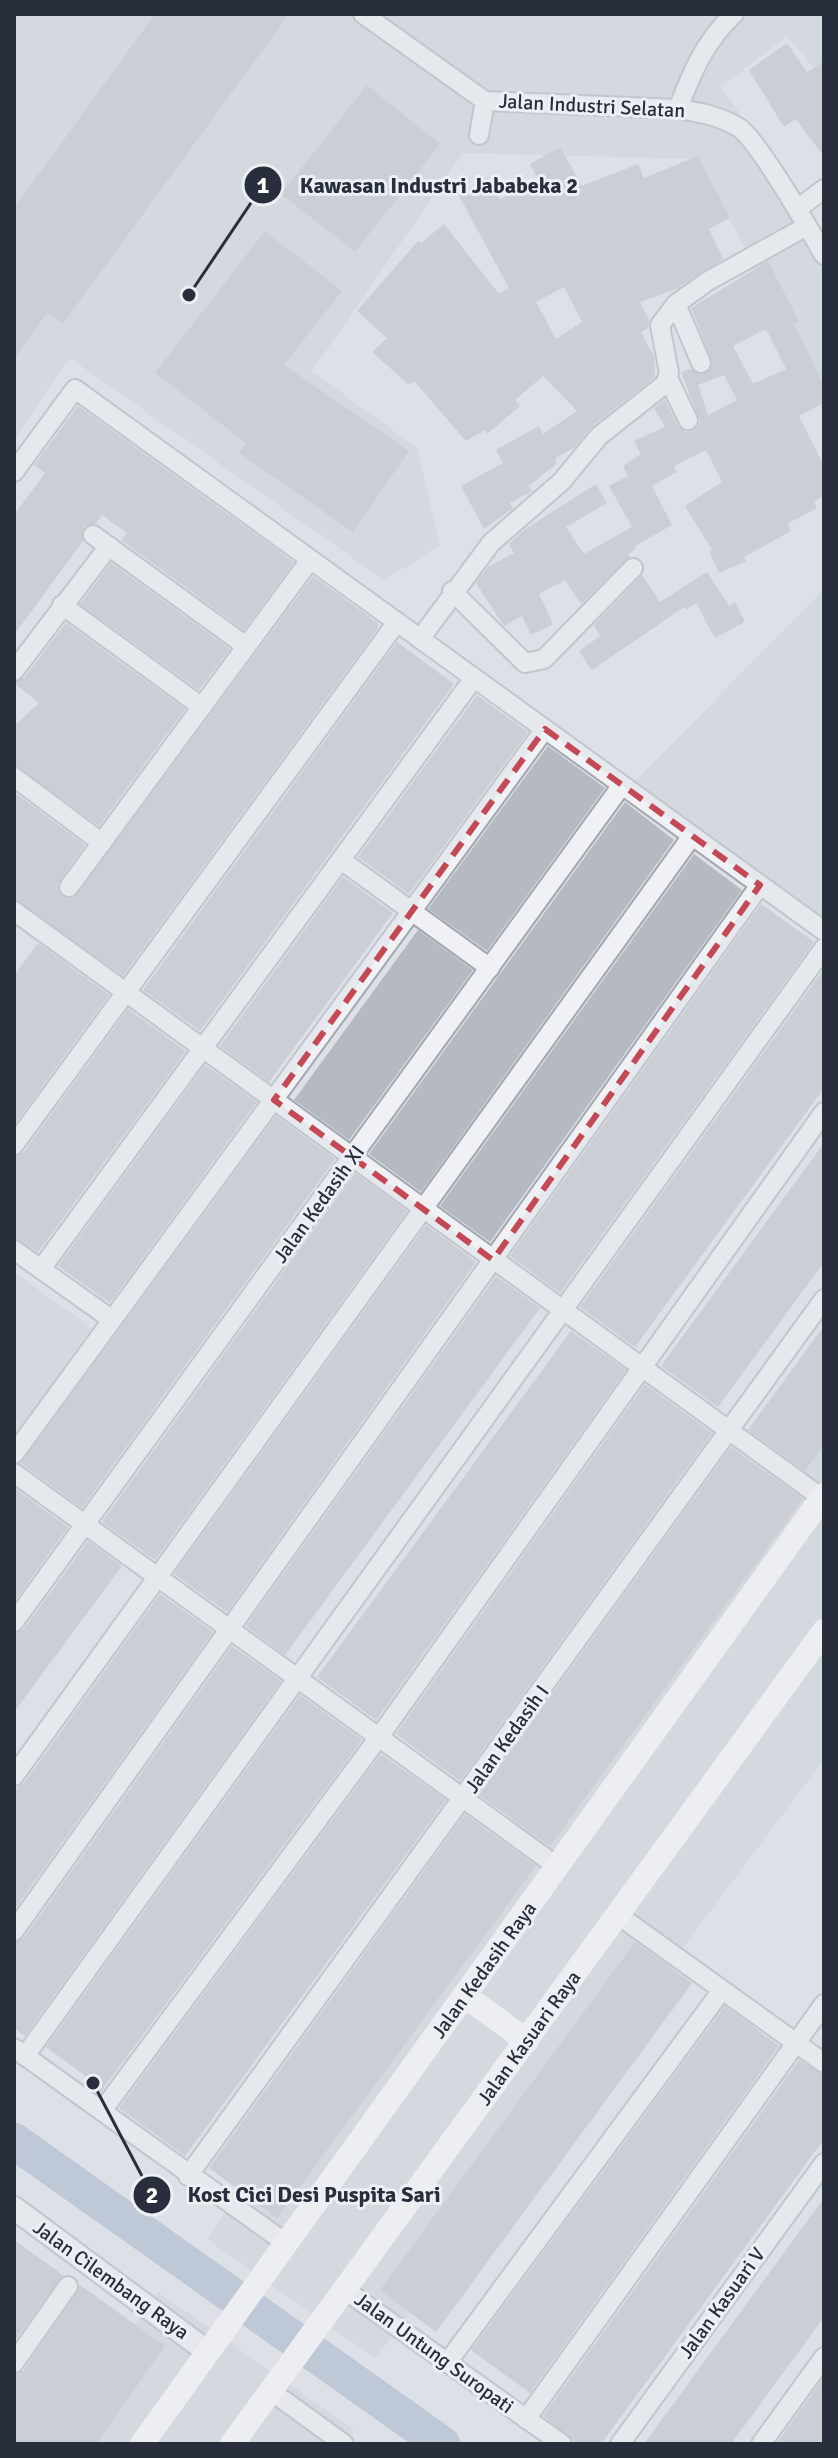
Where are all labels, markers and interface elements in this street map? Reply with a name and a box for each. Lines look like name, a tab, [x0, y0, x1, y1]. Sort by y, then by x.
street label: Jalan Industri Selatan	[498, 89, 686, 123]
callout: Kawasan Industri Jababeka 2	[243, 162, 594, 208]
text: 1	[257, 170, 270, 200]
text: Kawasan Industri Jababeka 2	[300, 172, 578, 199]
street label: Jalan Kedasih XI	[268, 1140, 370, 1268]
street label: Jalan Kedasih I	[459, 1680, 555, 1798]
street label: Jalan Kedasih Raya	[426, 1897, 542, 2043]
street label: Jalan Kasuari Raya	[472, 1966, 586, 2110]
callout: Kost Cici Desi Puspita Sari	[132, 2172, 457, 2218]
text: 2	[146, 2180, 158, 2210]
text: Kost Cici Desi Puspita Sari	[187, 2181, 441, 2208]
street label: Jalan Cilembang Raya	[28, 2215, 194, 2345]
street label: Jalan Kasuari V	[673, 2242, 771, 2363]
street label: Jalan Untung Suropati	[350, 2287, 518, 2419]

